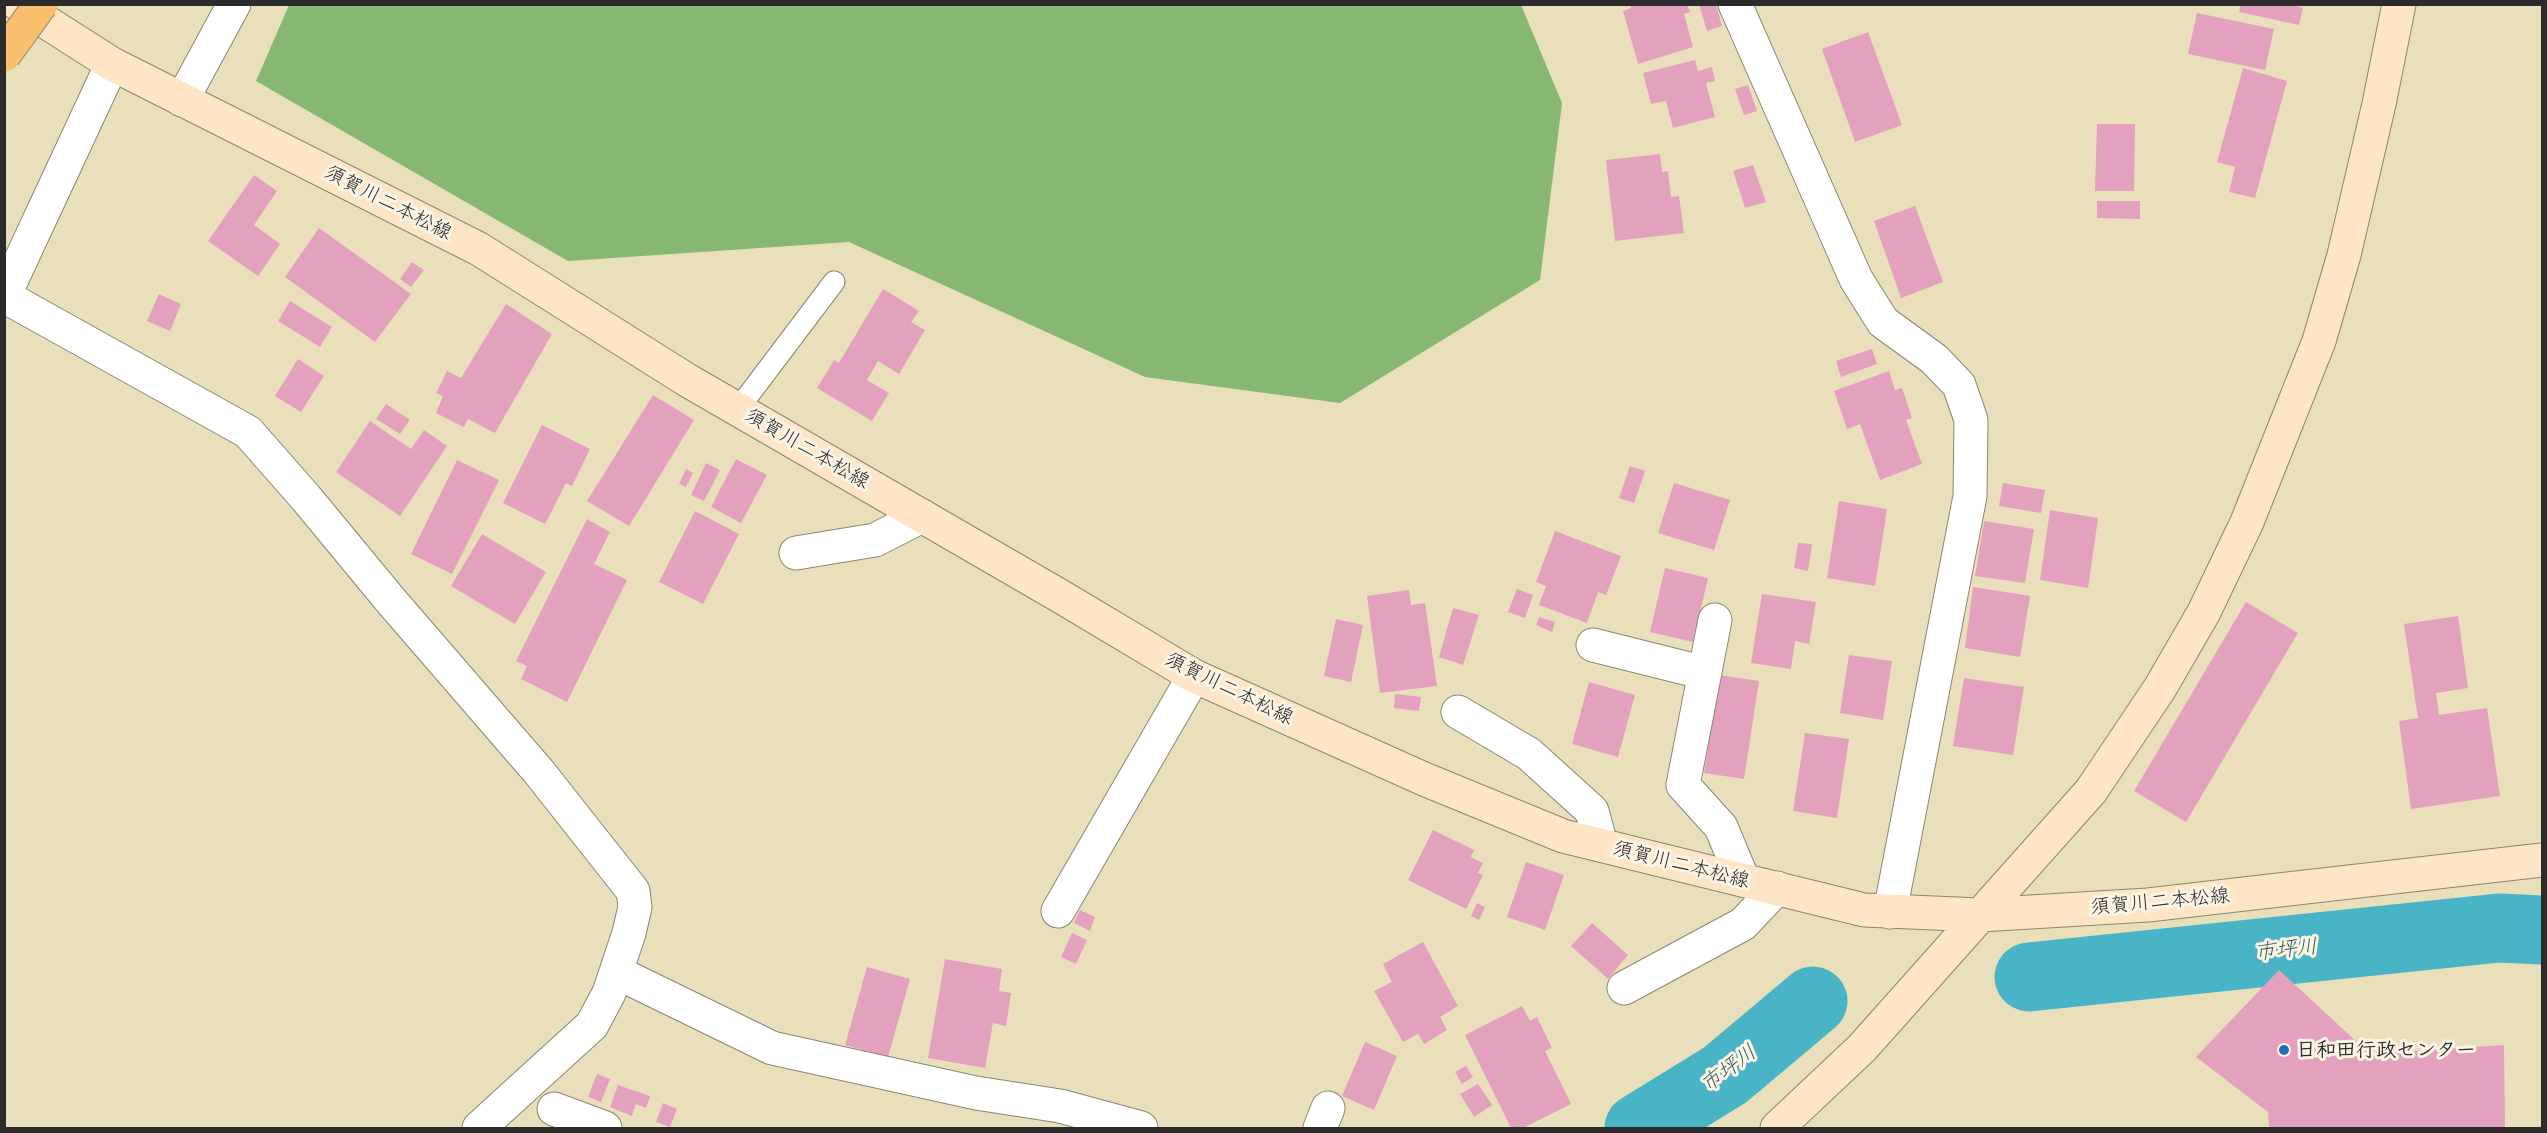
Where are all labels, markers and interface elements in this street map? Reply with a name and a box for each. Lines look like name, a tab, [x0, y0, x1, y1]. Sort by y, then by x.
street label: 須賀川二本松線	[320, 161, 456, 245]
street label: 須賀川二本松線	[740, 404, 874, 494]
street label: 須賀川二本松線	[1161, 648, 1297, 730]
street label: 須賀川二本松線	[1610, 836, 1752, 894]
street label: 須賀川二本松線	[2089, 884, 2231, 920]
water label: 市坪川	[2253, 934, 2319, 966]
place label: 日和田行政センター	[2296, 1038, 2476, 1062]
water label: 市坪川	[1696, 1040, 1762, 1098]
marker: 日和田行政センター	[2277, 1043, 2291, 1057]

